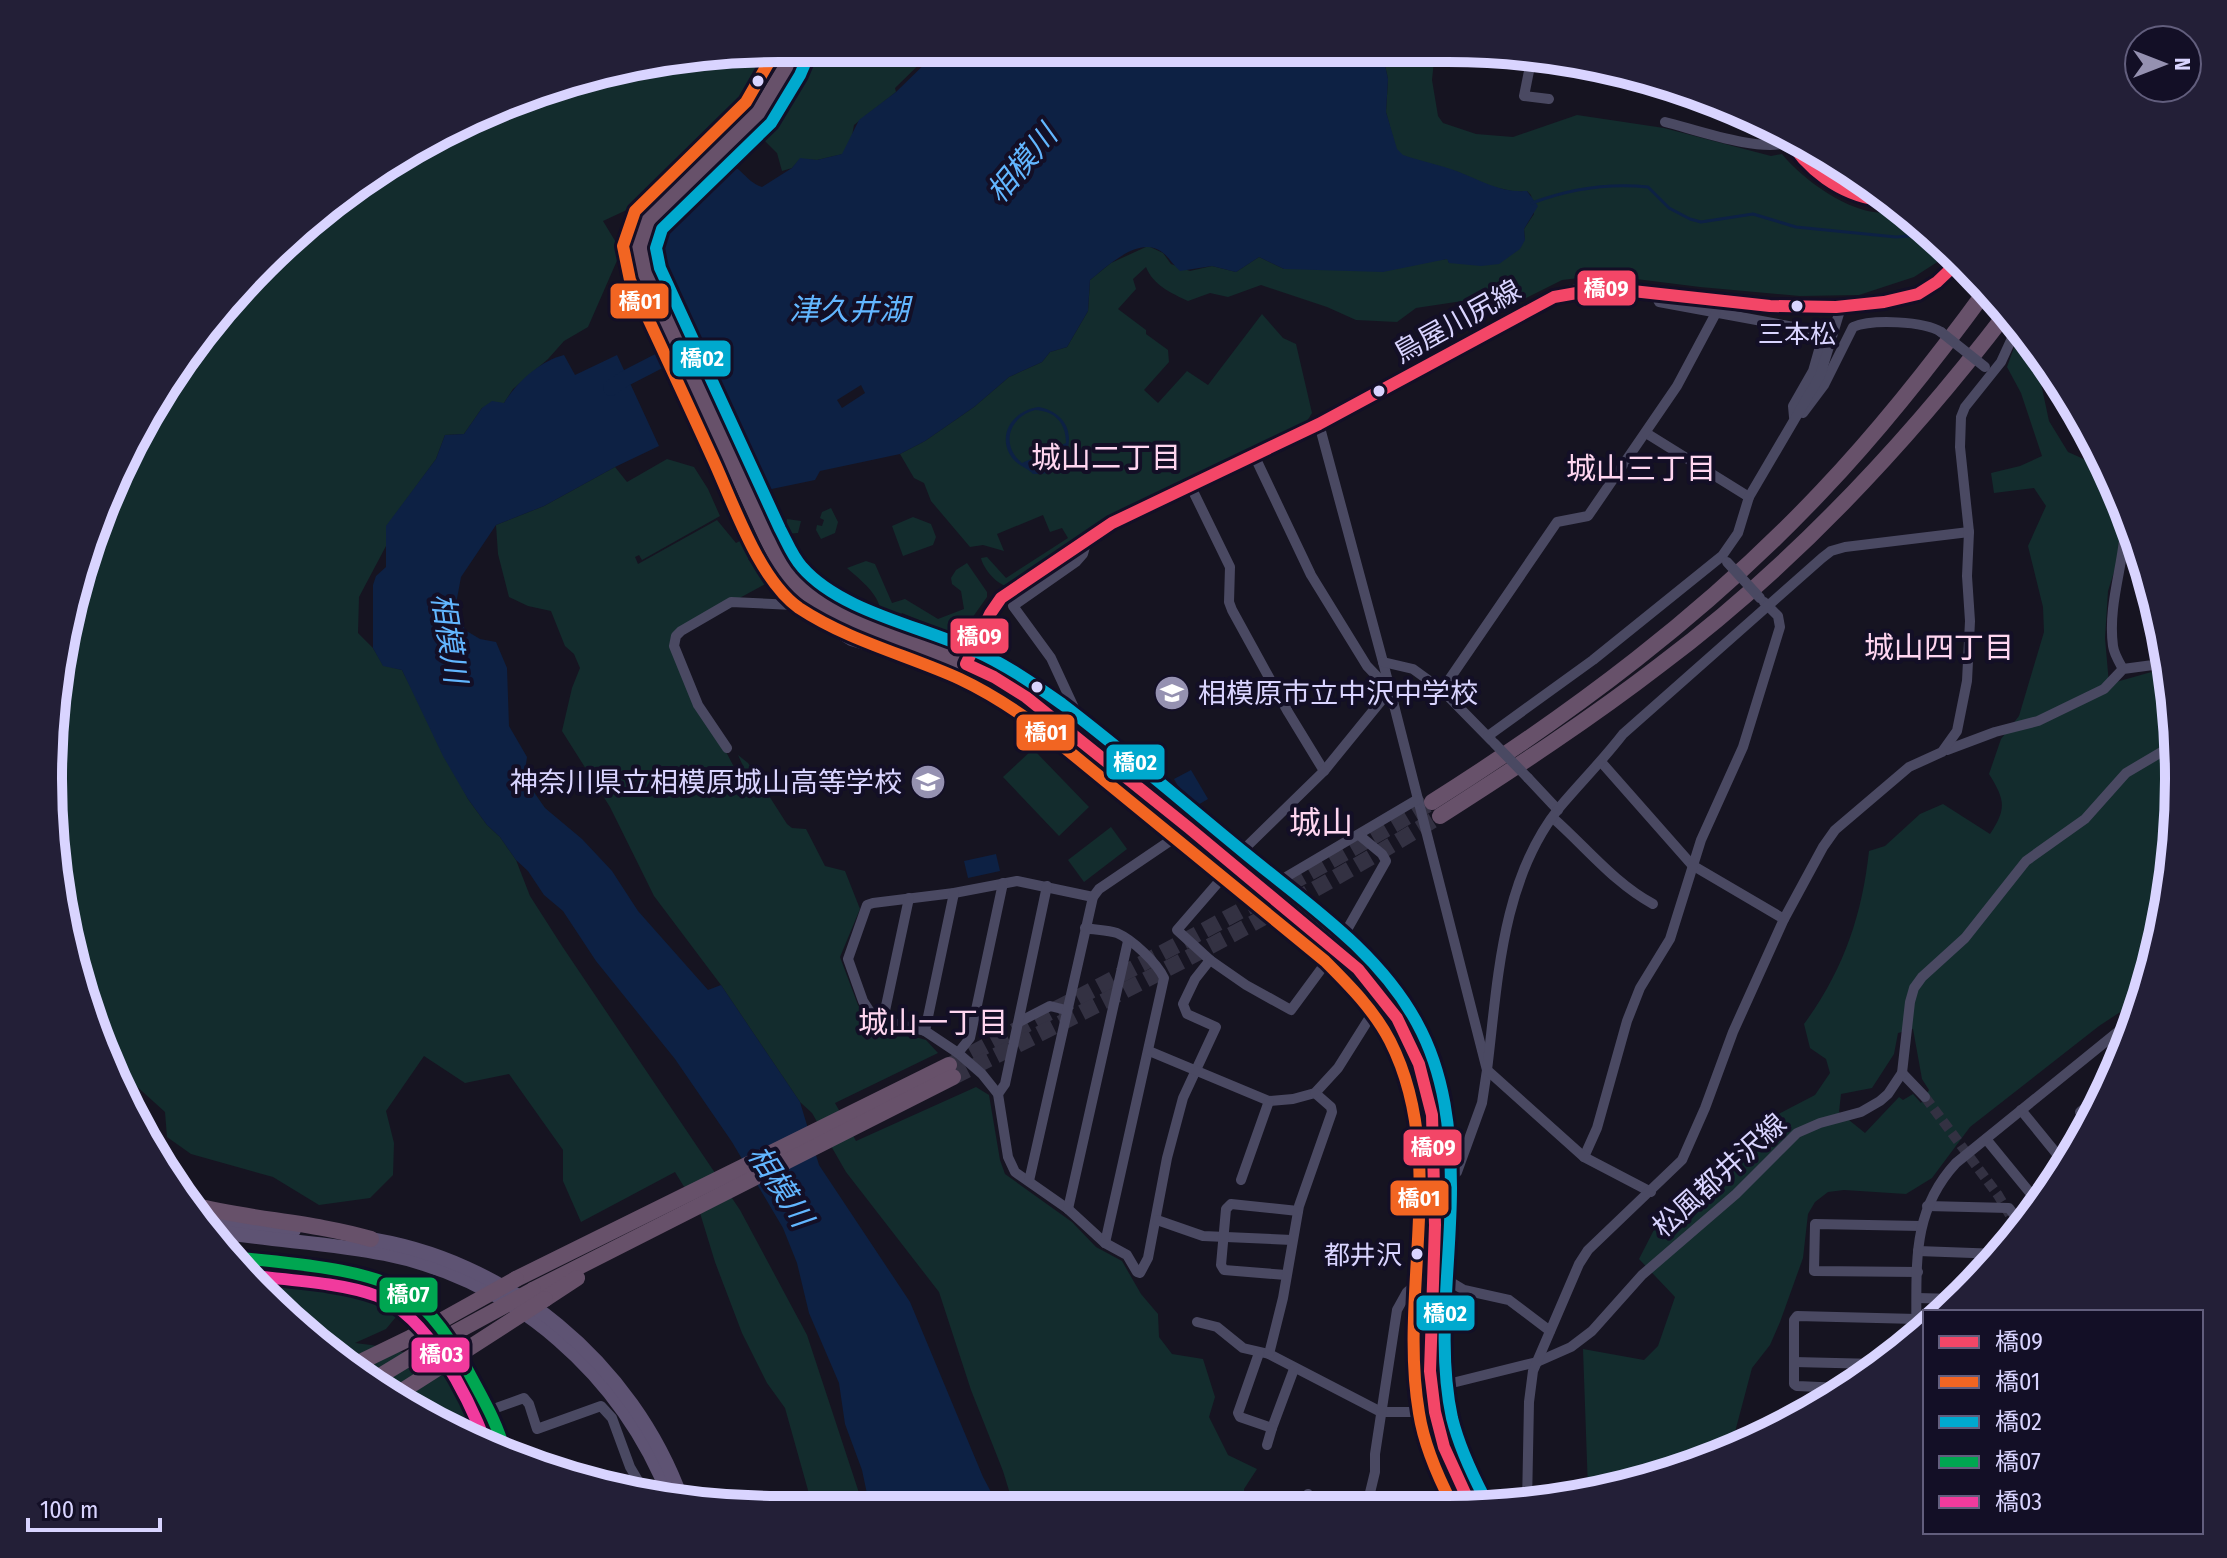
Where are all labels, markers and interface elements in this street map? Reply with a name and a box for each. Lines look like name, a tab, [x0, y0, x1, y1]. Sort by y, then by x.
north arrow	[2123, 24, 2203, 104]
text: N	[2169, 57, 2196, 71]
unlabelled marker	[750, 73, 766, 89]
water label: 相模川	[979, 116, 1067, 210]
line badge: 橋09	[1576, 269, 1637, 307]
street label: 鳥屋川尻線	[1388, 273, 1526, 370]
text: 橋09	[1583, 275, 1629, 302]
line badge: 橋01	[609, 282, 670, 320]
text: 橋01	[619, 288, 661, 315]
water label: 津久井湖	[789, 292, 913, 328]
marker: 三本松	[1789, 298, 1805, 314]
place label: 三本松	[1758, 319, 1836, 350]
line badge: 橋02	[671, 339, 732, 378]
text: 橋02	[680, 345, 724, 372]
unlabelled marker	[1371, 383, 1387, 399]
district label: 城山二丁目	[1031, 440, 1181, 476]
district label: 城山三丁目	[1566, 451, 1716, 487]
water label: 相模川	[424, 591, 474, 688]
line badge: 橋09	[949, 617, 1010, 655]
text: 橋09	[956, 623, 1002, 650]
district label: 城山四丁目	[1864, 630, 2014, 666]
school or university icon: 相模原市立中沢中学校	[1153, 674, 1191, 712]
place label: 相模原市立中沢中学校	[1198, 677, 1478, 710]
unlabelled marker	[1029, 679, 1045, 695]
line badge: 橋01	[1015, 713, 1076, 752]
text: 橋01	[1025, 719, 1067, 746]
line badge: 橋02	[1105, 743, 1166, 781]
text: 橋02	[1113, 749, 1157, 776]
school or university icon: 神奈川県立相模原城山高等学校	[909, 763, 947, 801]
place label: 神奈川県立相模原城山高等学校	[510, 766, 902, 799]
district label: 城山	[1289, 804, 1353, 842]
district label: 城山一丁目	[858, 1005, 1008, 1041]
street label: 松風都井沢線	[1646, 1107, 1793, 1244]
line badge: 橋09	[1402, 1128, 1463, 1167]
text: 橋09	[1410, 1134, 1456, 1161]
water label: 相模川	[740, 1138, 821, 1236]
line badge: 橋01	[1389, 1179, 1450, 1217]
text: 橋01	[1398, 1185, 1440, 1212]
place label: 都井沢	[1324, 1240, 1402, 1271]
marker: 都井沢	[1409, 1246, 1425, 1262]
line badge: 橋07	[378, 1276, 439, 1314]
text: 橋07	[387, 1281, 430, 1308]
line badge: 橋02	[1415, 1294, 1476, 1332]
text: 橋02	[1423, 1300, 1467, 1327]
legend	[1923, 1310, 2203, 1534]
text: 橋09	[1995, 1328, 2043, 1356]
line badge: 橋03	[410, 1336, 471, 1374]
text: 橋03	[419, 1341, 463, 1368]
text: 橋01	[1995, 1368, 2040, 1396]
text: 橋02	[1995, 1408, 2042, 1436]
text: 橋07	[1995, 1448, 2041, 1476]
scale bar	[28, 1482, 160, 1532]
text: 橋03	[1995, 1488, 2042, 1516]
text: 100 m	[40, 1496, 98, 1524]

